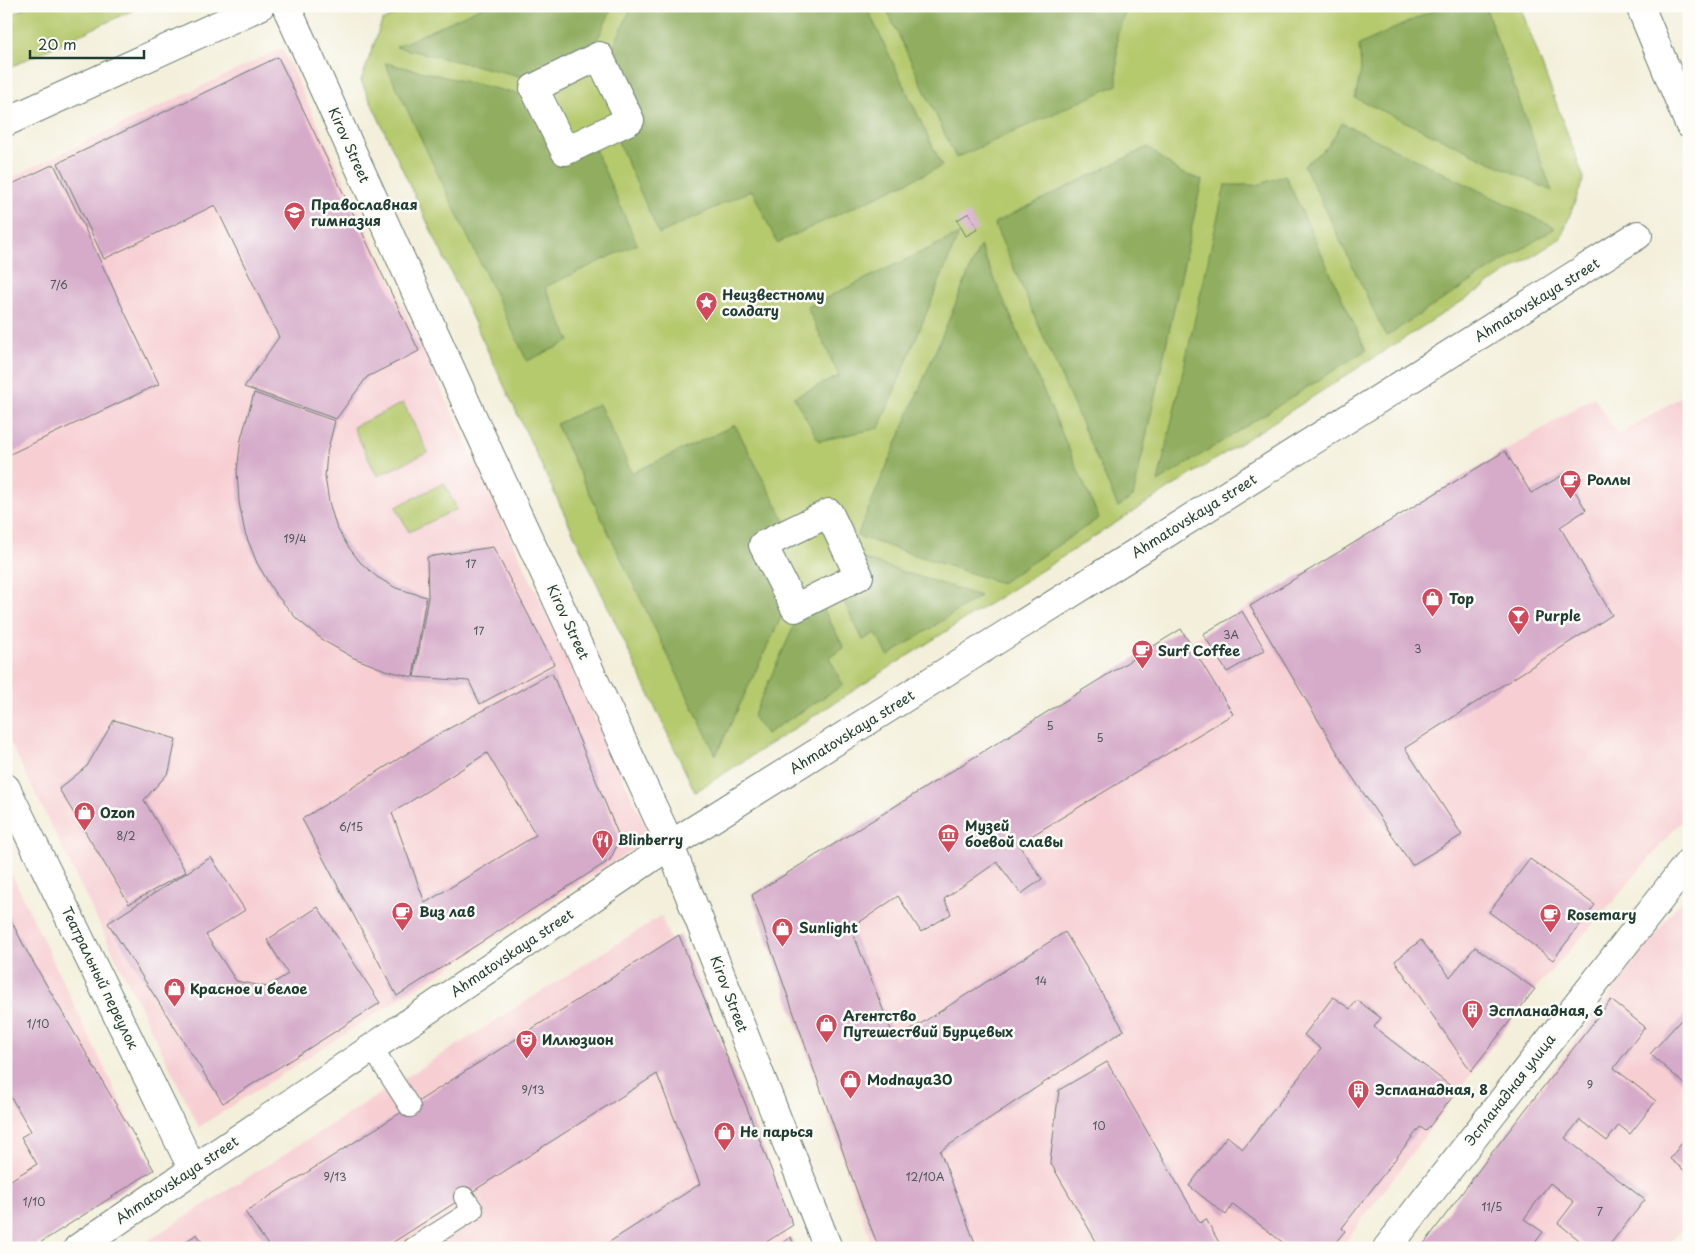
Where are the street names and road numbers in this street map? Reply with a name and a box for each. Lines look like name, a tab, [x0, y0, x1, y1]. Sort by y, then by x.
street label: Kirov Street	[323, 104, 376, 186]
street label: Ahmatovskaya street	[1470, 252, 1604, 347]
street label: Ahmatovskaya street	[1127, 468, 1261, 563]
street label: Kirov Street	[542, 581, 595, 663]
street label: Ahmatovskaya street	[785, 684, 919, 779]
street label: Театральный переулок	[57, 903, 145, 1053]
street label: Ahmatovskaya street	[446, 903, 578, 1002]
street label: Kirov Street	[705, 952, 754, 1035]
street label: Эспланадная улица	[1459, 1029, 1560, 1150]
street label: Ahmatovskaya street	[111, 1130, 243, 1229]

